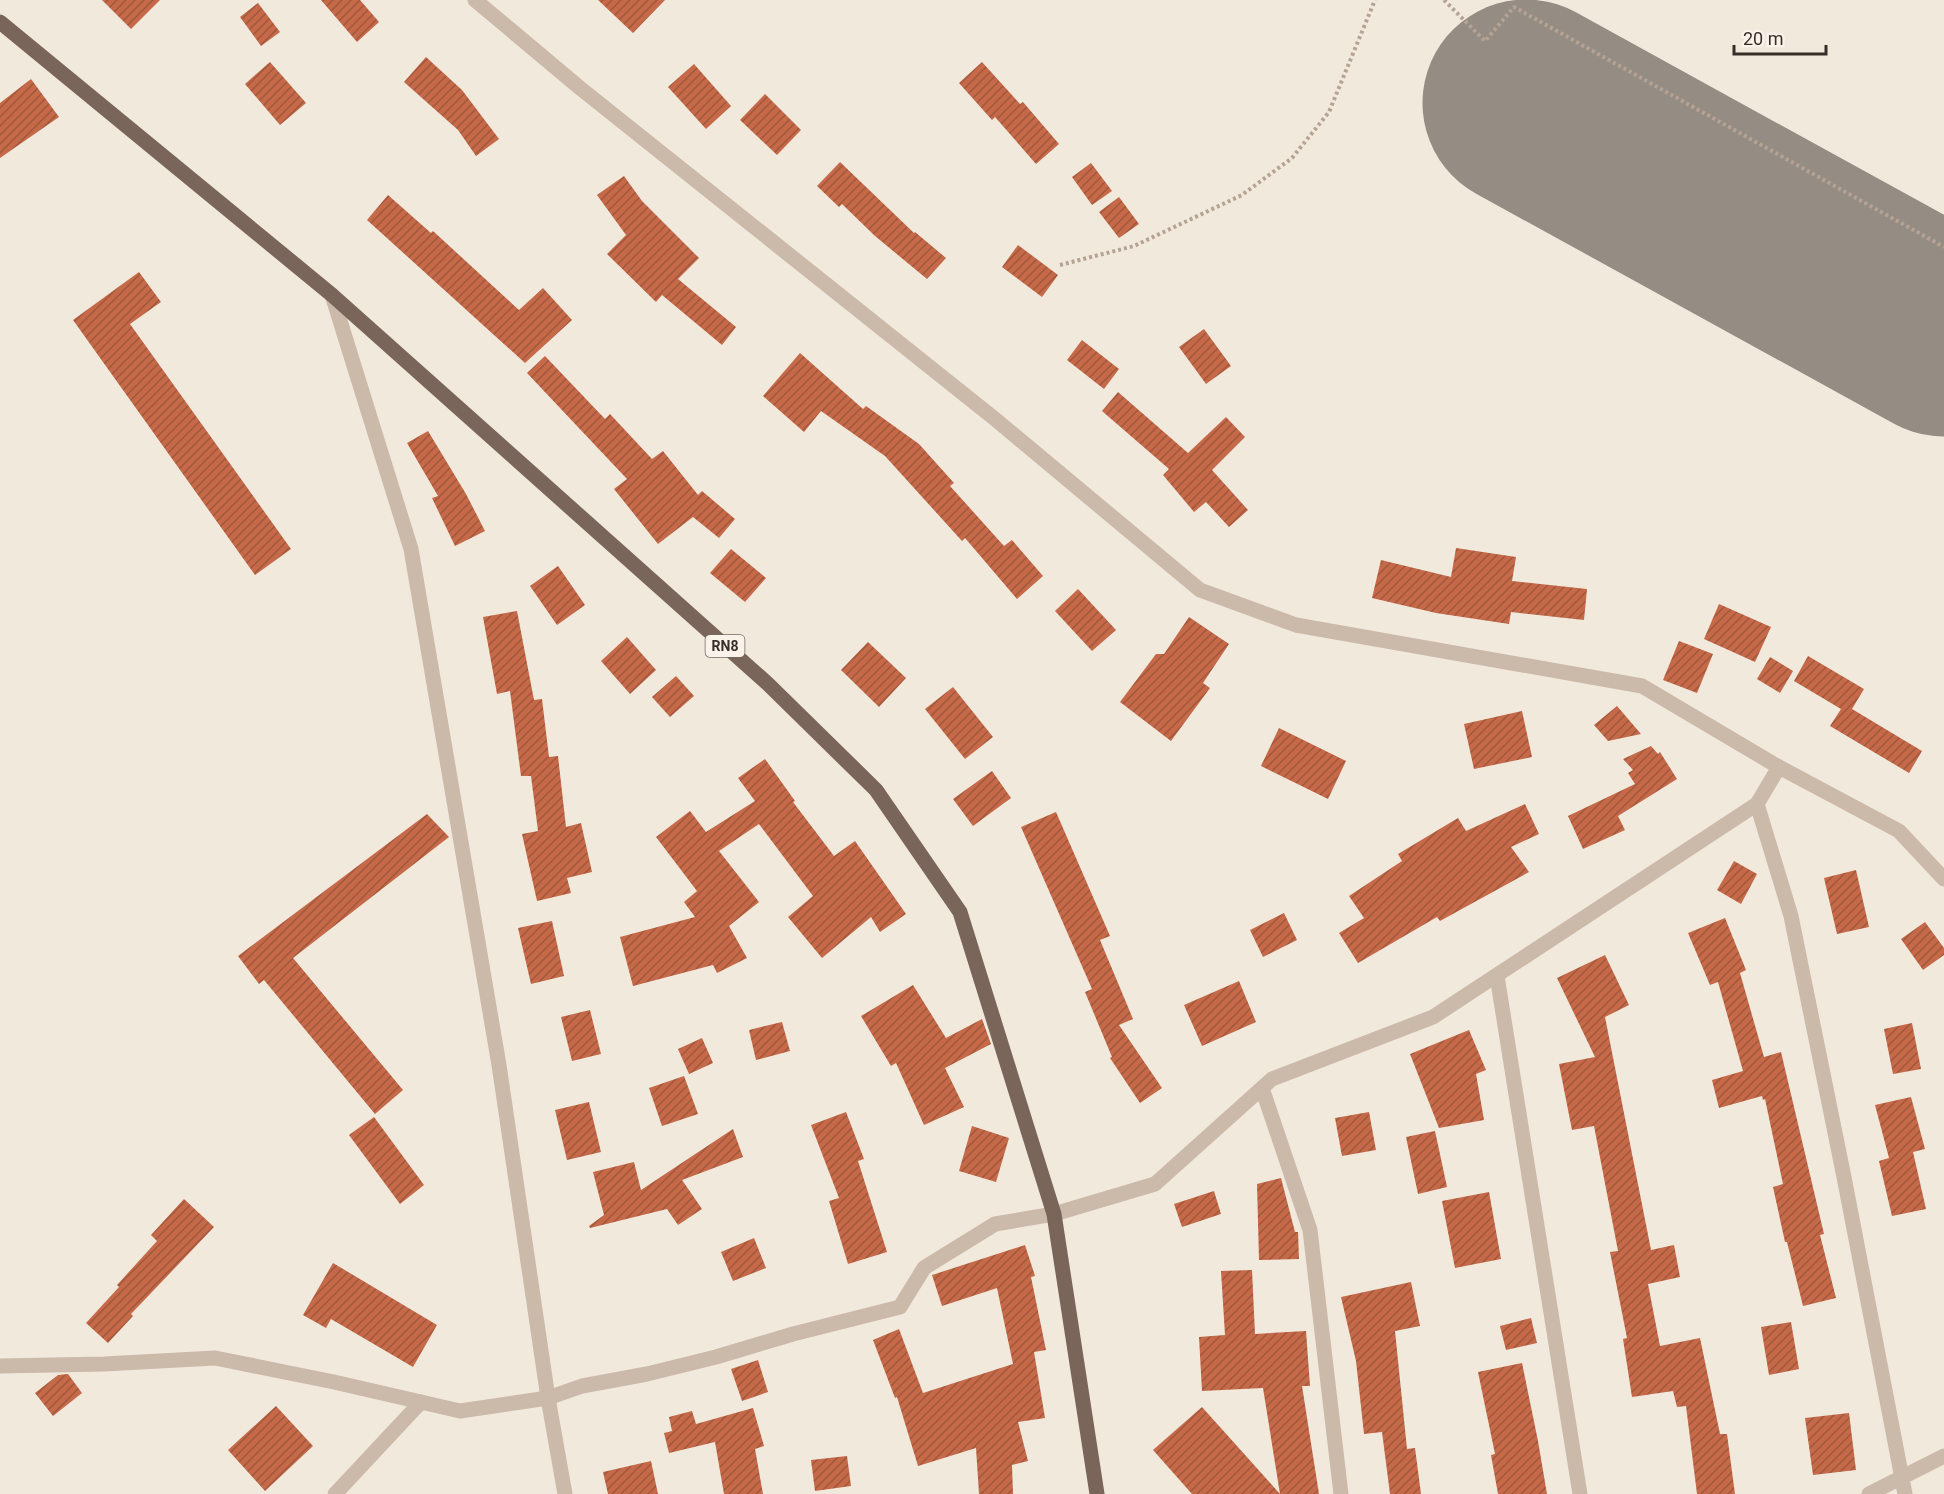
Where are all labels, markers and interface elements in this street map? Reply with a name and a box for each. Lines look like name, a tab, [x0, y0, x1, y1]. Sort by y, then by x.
scale bar	[1734, 18, 1826, 56]
text: 20 m	[1743, 28, 1783, 49]
road number: RN8	[706, 635, 744, 657]

